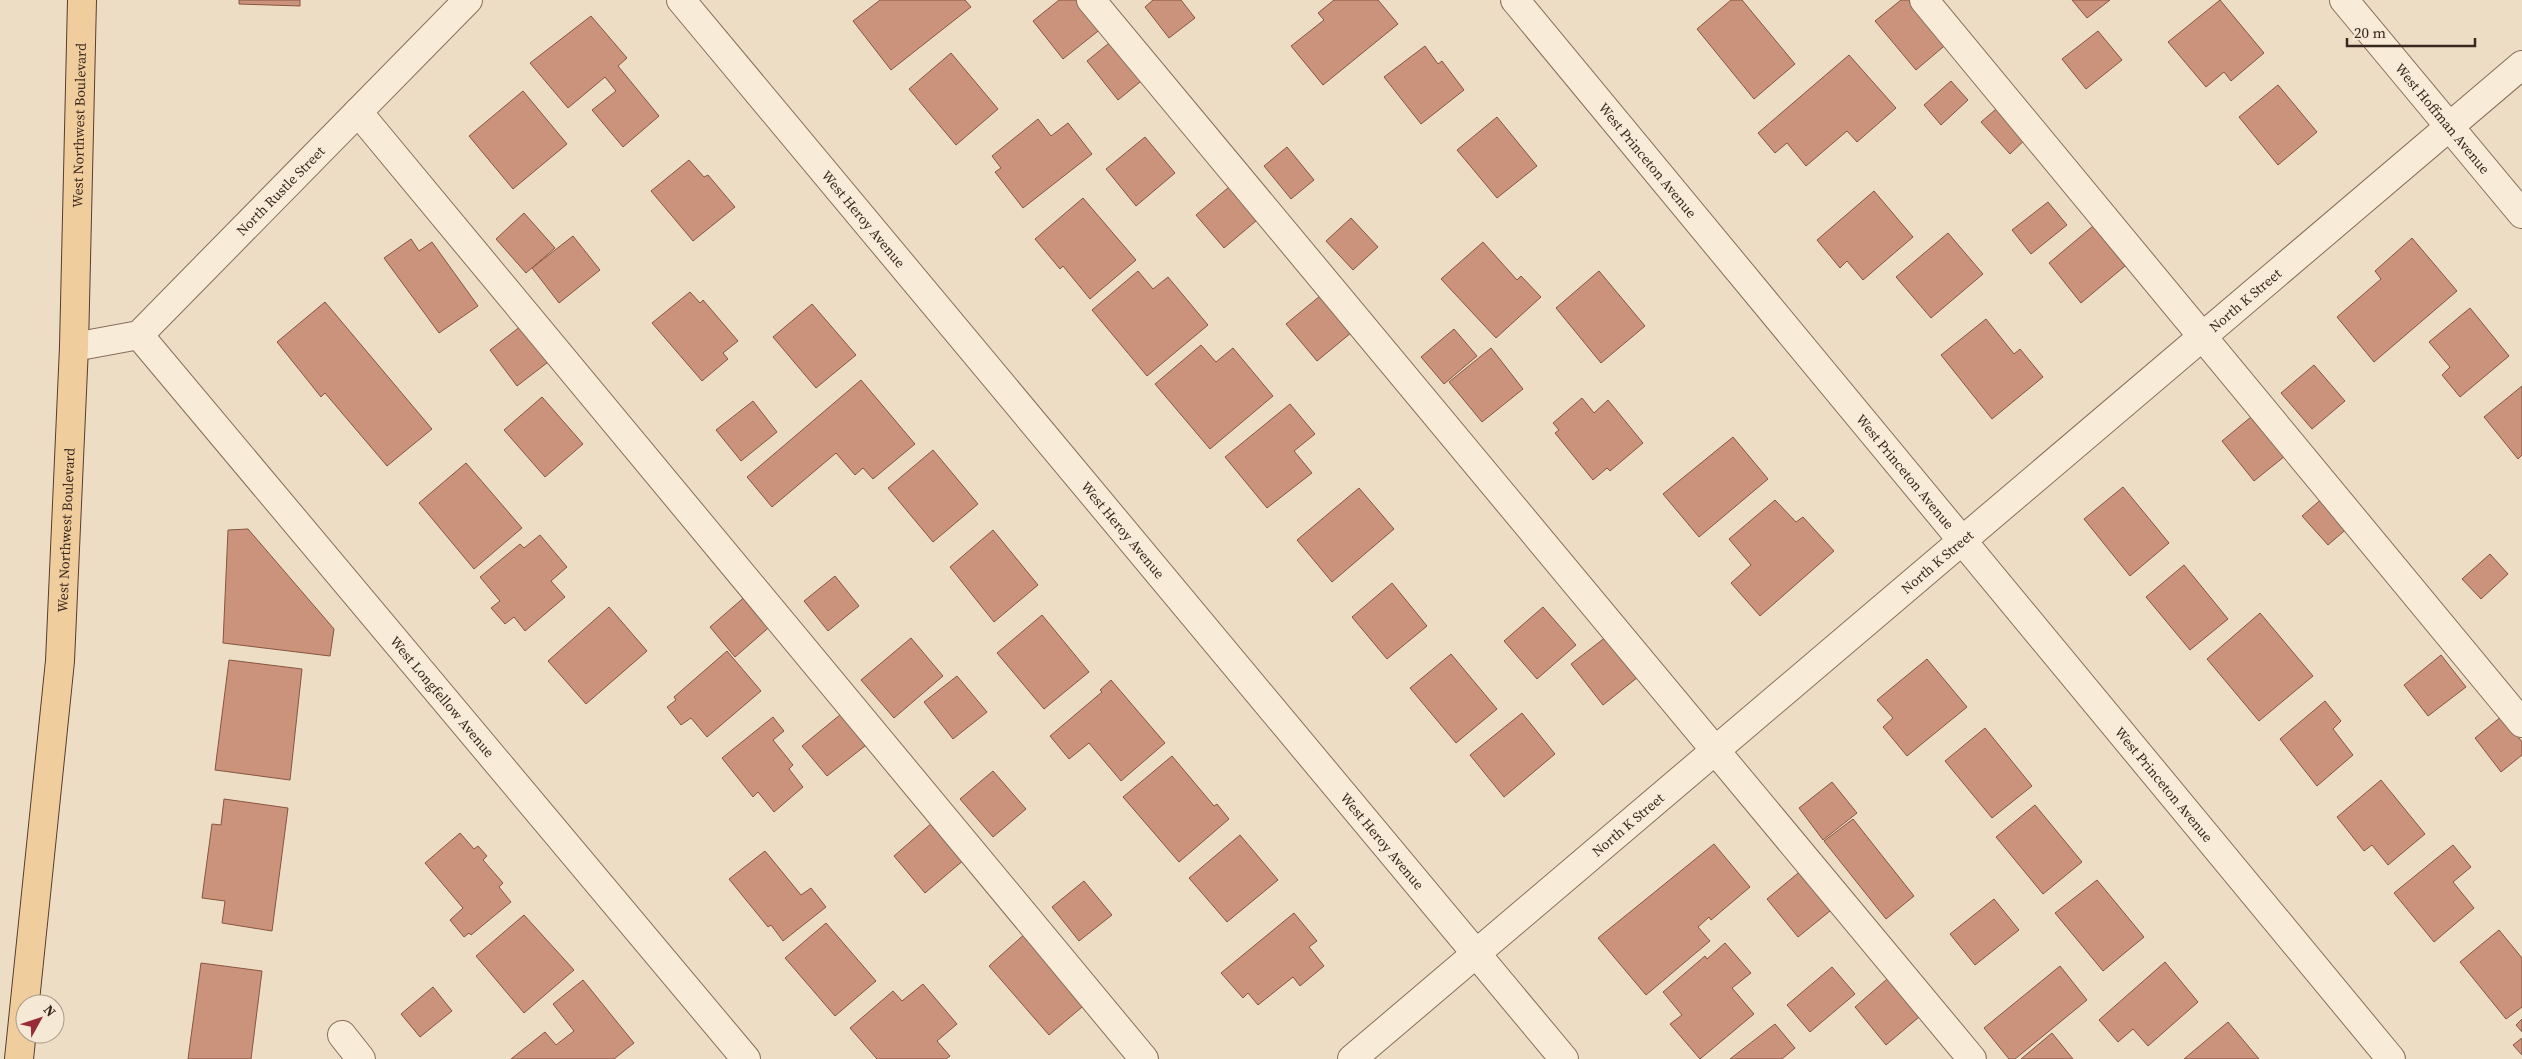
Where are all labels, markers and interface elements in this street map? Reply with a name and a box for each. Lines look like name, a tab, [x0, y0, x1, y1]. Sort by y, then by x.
scale bar	[2347, 15, 2474, 47]
text: 20 m	[2354, 22, 2386, 43]
street label: West Northwest Boulevard	[67, 43, 91, 208]
street label: West Hoffman Avenue	[2390, 59, 2494, 178]
street label: West Princeton Avenue	[1594, 98, 1701, 222]
street label: North Rustle Street	[232, 141, 330, 240]
street label: West Heroy Avenue	[817, 166, 910, 272]
street label: North K Street	[2205, 263, 2286, 337]
street label: West Princeton Avenue	[1851, 410, 1959, 534]
street label: West Northwest Boulevard	[52, 447, 79, 613]
street label: West Heroy Avenue	[1076, 477, 1169, 583]
street label: North K Street	[1897, 525, 1978, 598]
street label: West Longfellow Avenue	[385, 632, 499, 762]
street label: West Princeton Avenue	[2110, 722, 2218, 846]
street label: West Heroy Avenue	[1336, 788, 1429, 894]
street label: North K Street	[1587, 788, 1669, 861]
north arrow	[15, 994, 65, 1044]
text: N	[39, 1000, 61, 1021]

